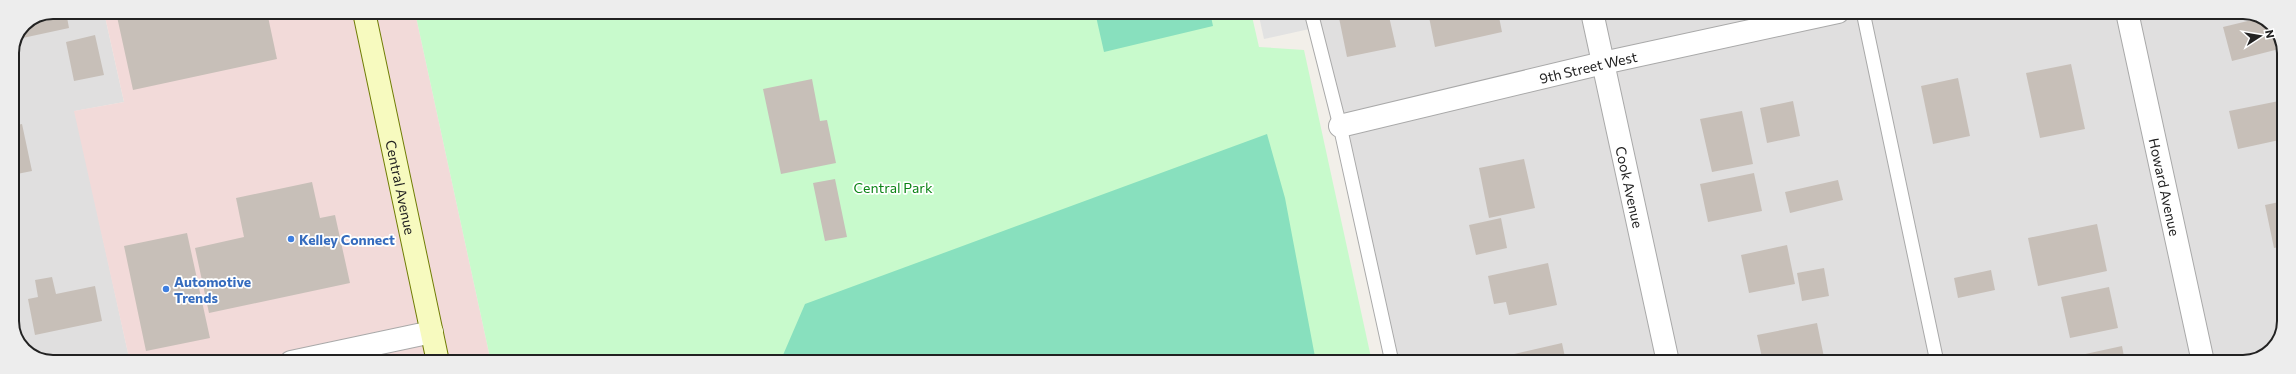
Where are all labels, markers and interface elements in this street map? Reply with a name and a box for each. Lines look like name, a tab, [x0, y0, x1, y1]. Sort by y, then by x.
north arrow	[2240, 16, 2280, 56]
text: N	[2263, 28, 2277, 39]
street label: 9th Street West	[1537, 47, 1639, 87]
street label: Howard Avenue	[2146, 136, 2184, 238]
street label: Central Avenue	[383, 138, 419, 236]
street label: Cook Avenue	[1613, 144, 1647, 229]
park label: Central Park	[853, 179, 933, 196]
place label: Kelley Connect	[299, 231, 395, 248]
marker: Kelley Connect	[286, 234, 296, 244]
place label: Automotive Trends	[174, 273, 251, 306]
marker: Automotive Trends	[161, 284, 171, 294]

